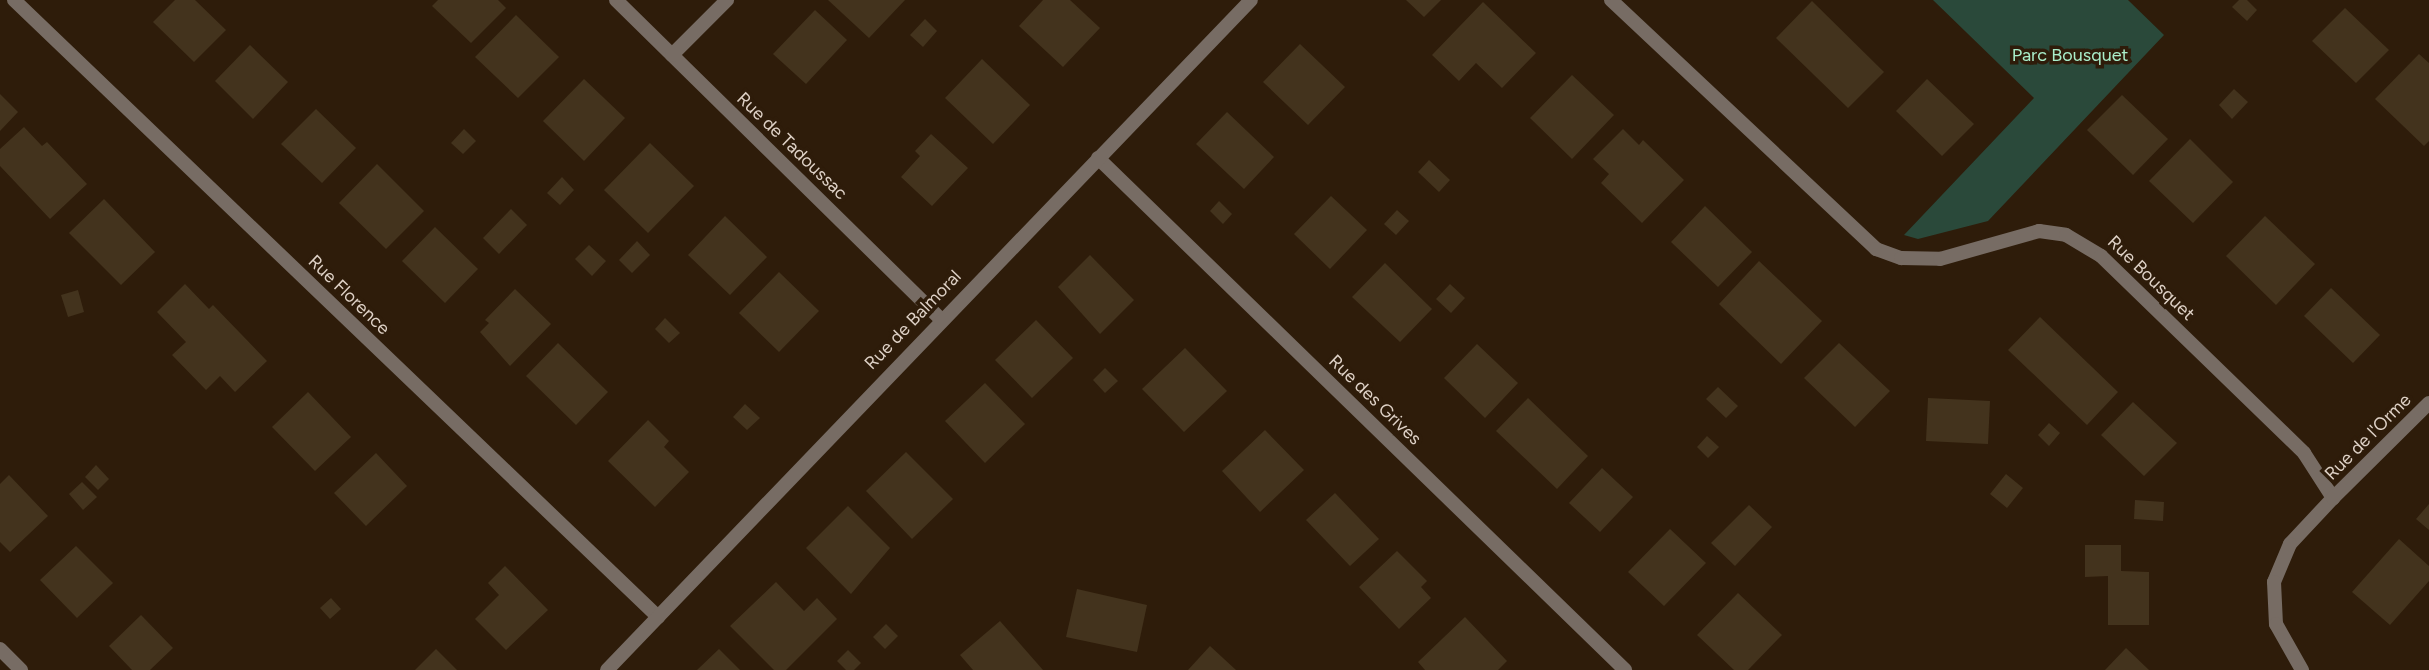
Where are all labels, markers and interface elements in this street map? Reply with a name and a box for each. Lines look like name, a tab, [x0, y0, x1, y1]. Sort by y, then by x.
park label: Parc Bousquet	[2012, 44, 2128, 66]
street label: Rue de Tadoussac	[732, 88, 852, 204]
street label: Rue Bousquet	[2103, 231, 2199, 325]
street label: Rue Florence	[304, 251, 394, 339]
street label: Rue de Balmoral	[860, 266, 966, 374]
street label: Rue des Grives	[1324, 351, 1426, 449]
street label: Rue de l'Orme	[2320, 389, 2416, 485]

